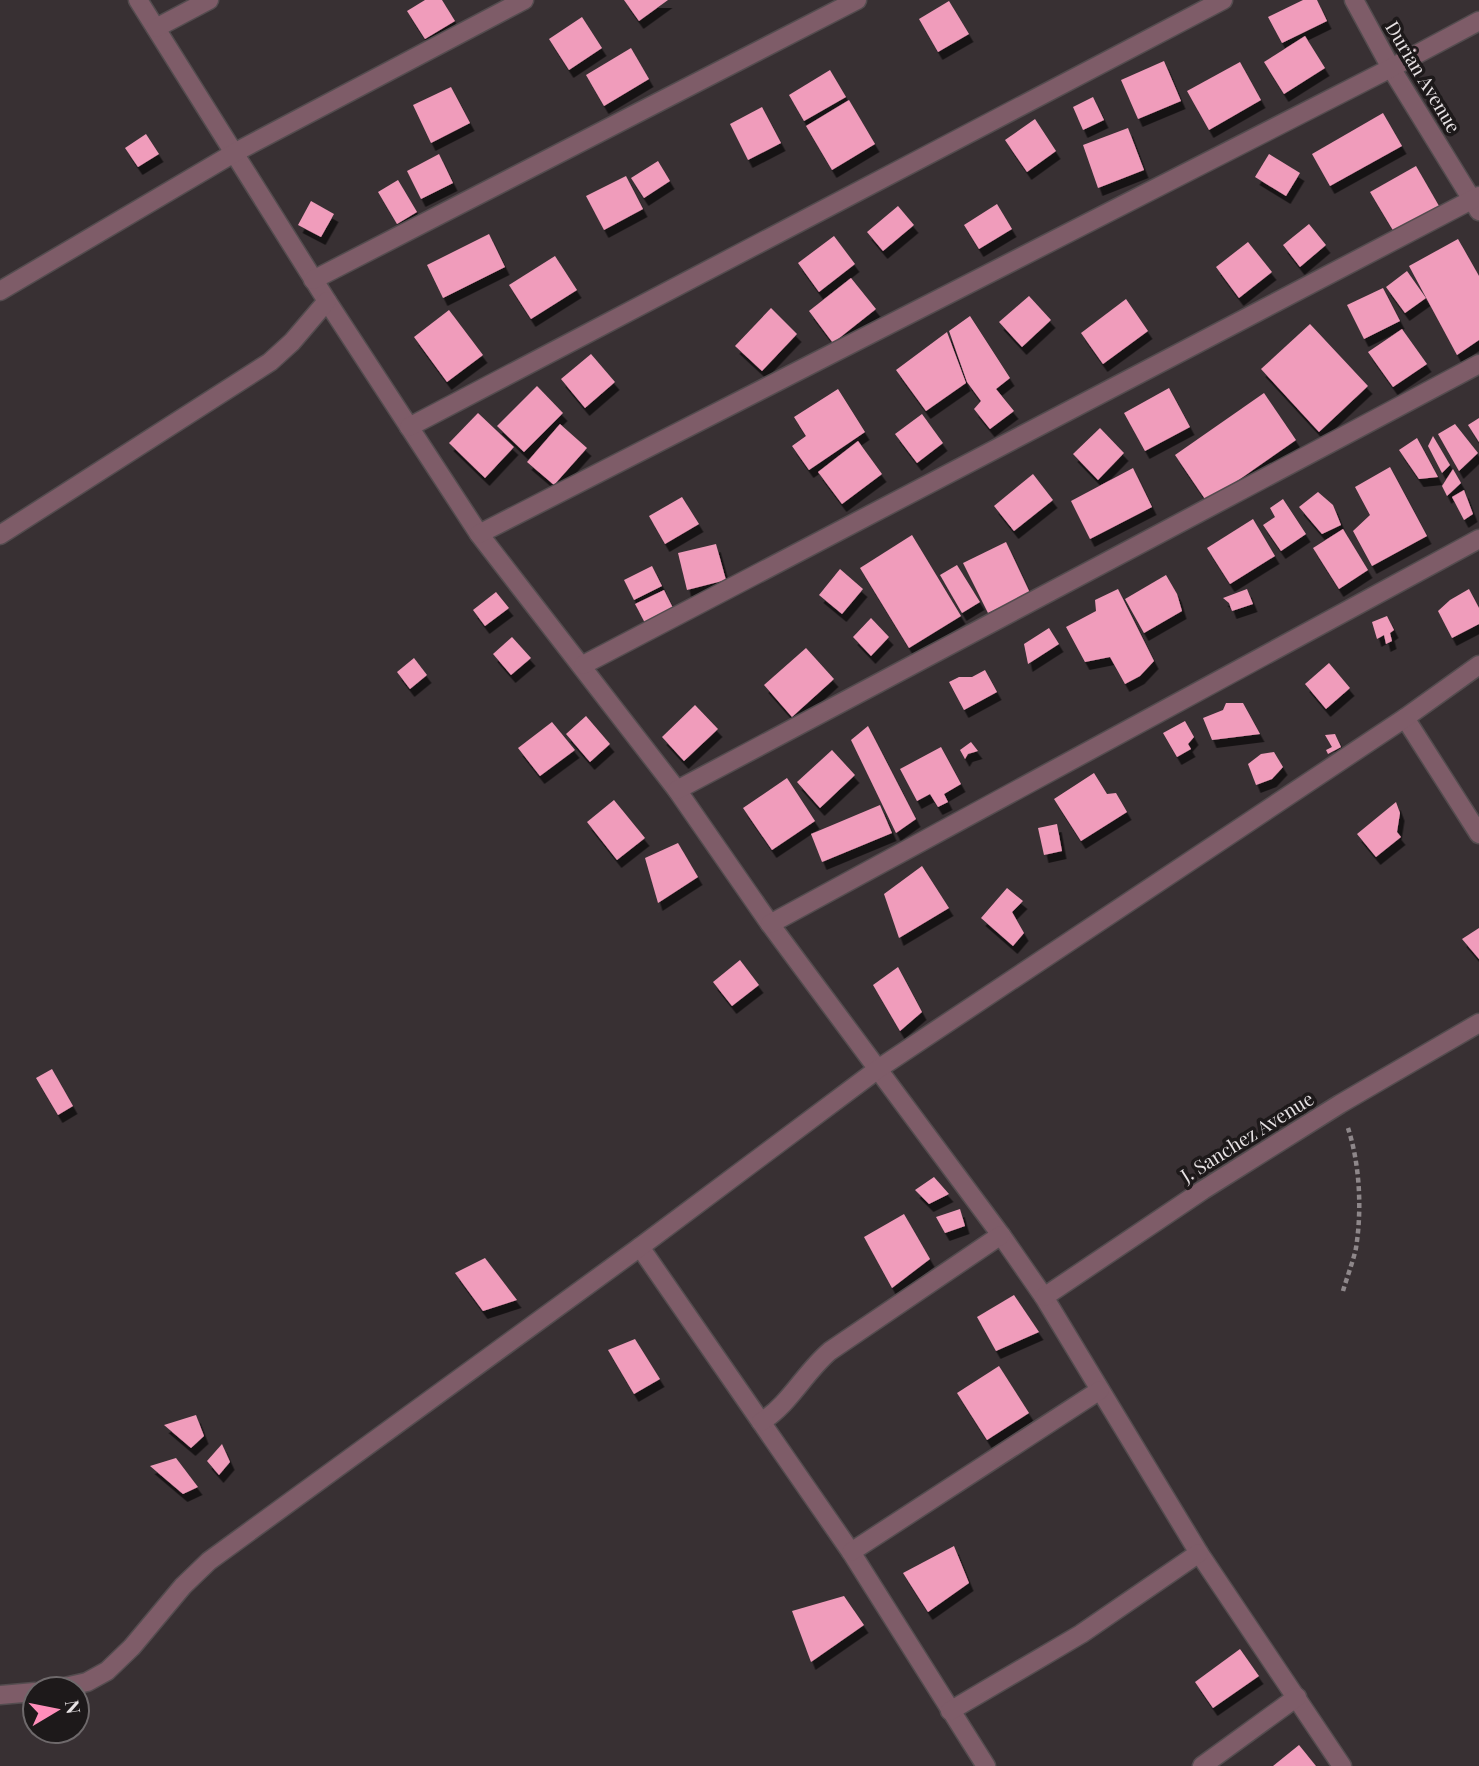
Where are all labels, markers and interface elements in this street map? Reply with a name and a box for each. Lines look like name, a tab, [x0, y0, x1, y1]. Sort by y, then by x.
street label: Durian Avenue	[1380, 16, 1468, 137]
street label: J. Sanchez Avenue	[1174, 1085, 1318, 1188]
north arrow	[21, 1675, 91, 1745]
text: N	[60, 1698, 88, 1716]

